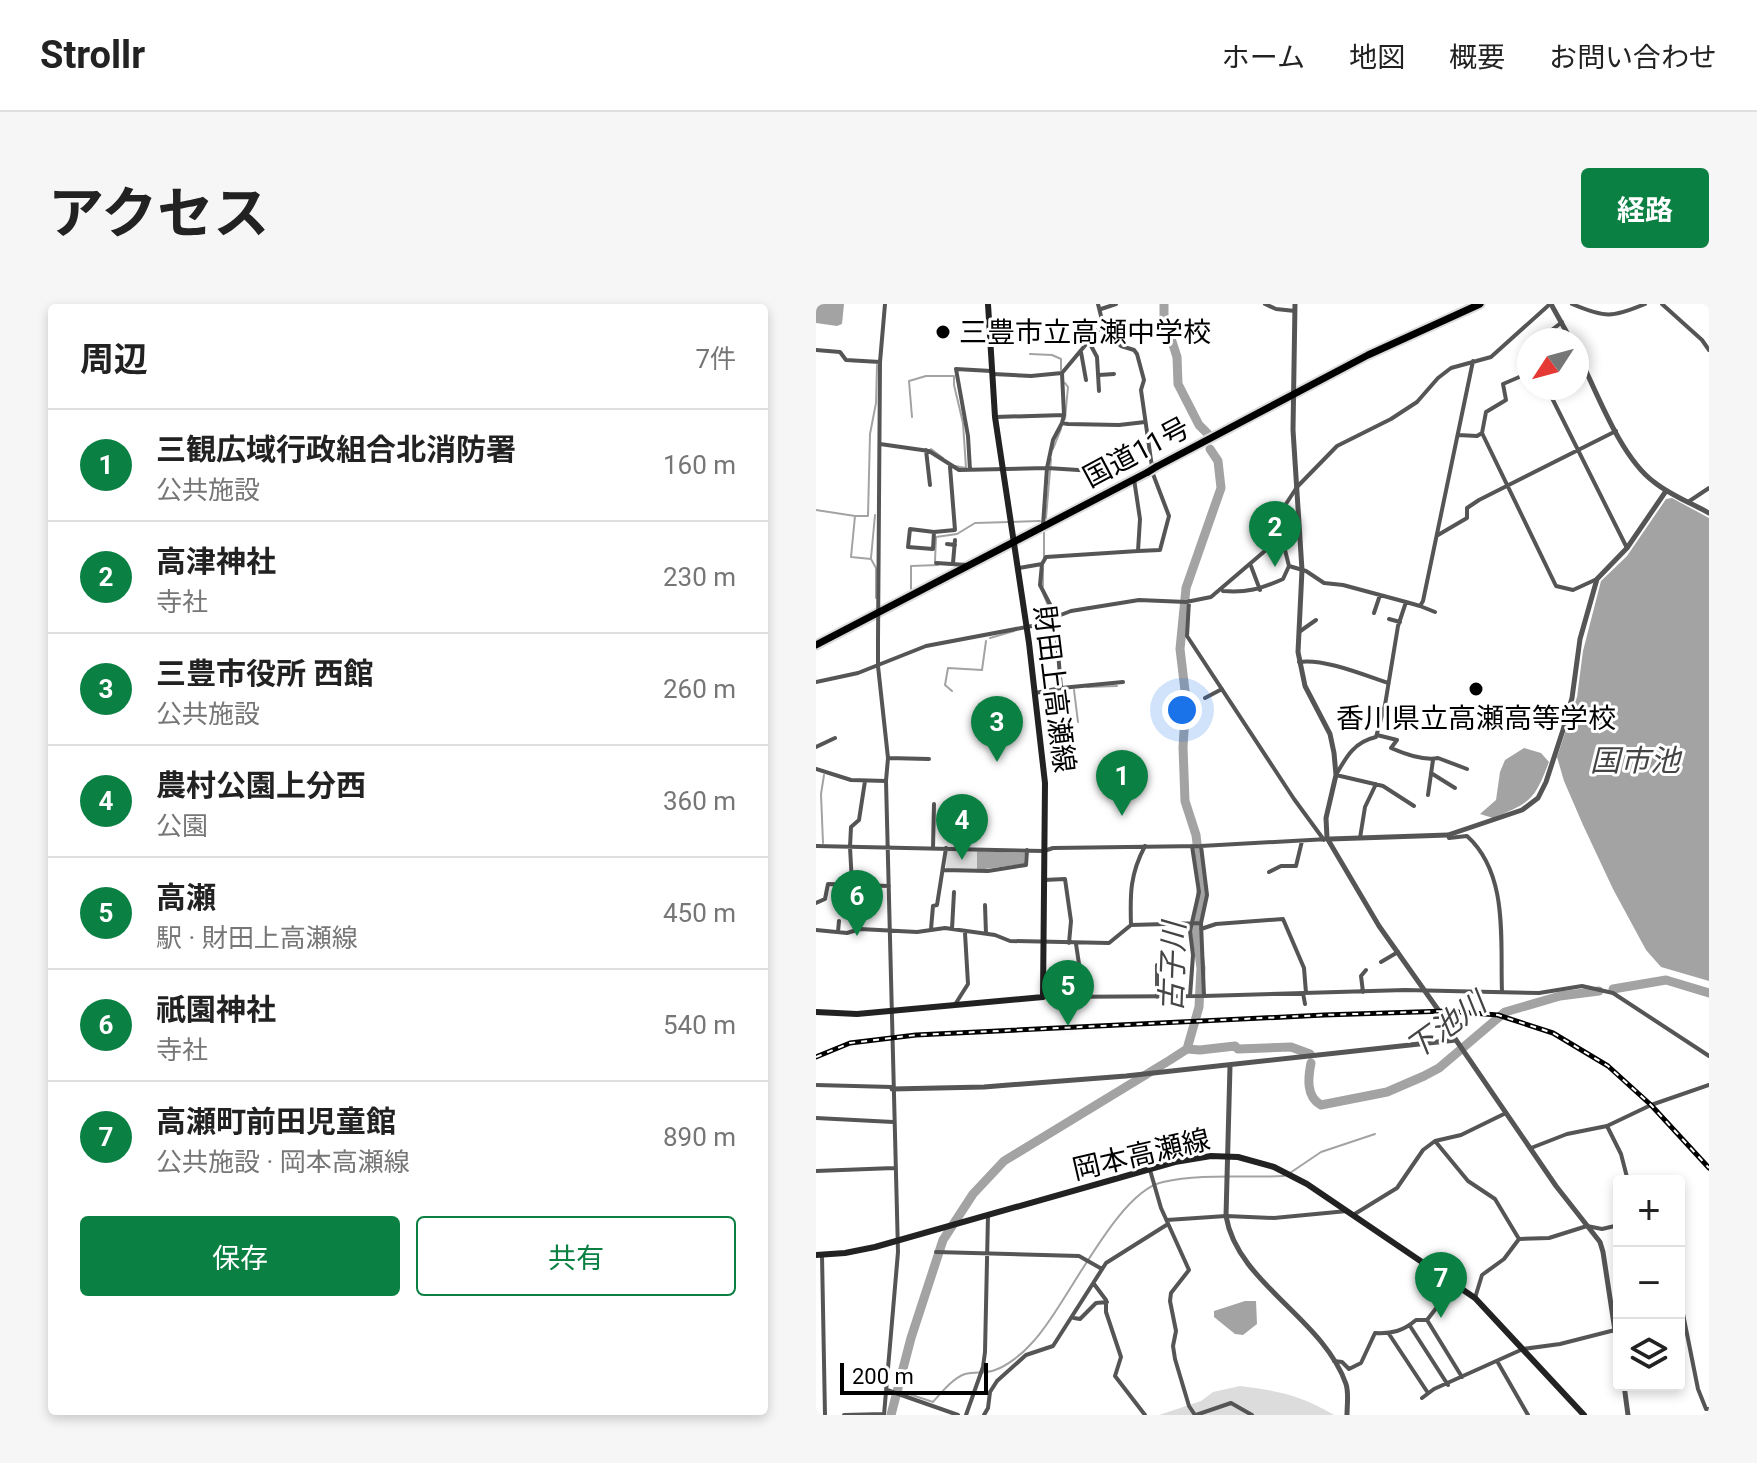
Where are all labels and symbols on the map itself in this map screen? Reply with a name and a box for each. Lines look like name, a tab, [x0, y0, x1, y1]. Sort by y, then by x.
place label: 三豊市立高瀬中学校	[959, 316, 1211, 349]
marker: 三豊市立高瀬中学校	[934, 323, 952, 341]
north arrow	[1517, 328, 1589, 400]
street label: 国道11号	[1078, 411, 1195, 494]
pin: 2	[1249, 501, 1301, 567]
street label: 財田上高瀬線	[1028, 604, 1081, 774]
marker: 香川県立高瀬高等学校	[1467, 680, 1485, 698]
your location	[1162, 690, 1202, 730]
pin: 3	[971, 696, 1023, 762]
place label: 香川県立高瀬高等学校	[1336, 702, 1616, 735]
water label: 国市池	[1590, 743, 1683, 778]
pin: 1	[1096, 750, 1148, 816]
pin: 4	[936, 794, 988, 860]
pin: 6	[831, 870, 883, 936]
water label: 古子川	[1153, 918, 1192, 1013]
pin: 5	[1042, 960, 1094, 1026]
water label: 下池川	[1399, 983, 1495, 1066]
street label: 岡本高瀬線	[1069, 1123, 1213, 1186]
pin: 7	[1415, 1252, 1467, 1318]
scale bar	[840, 1359, 988, 1395]

